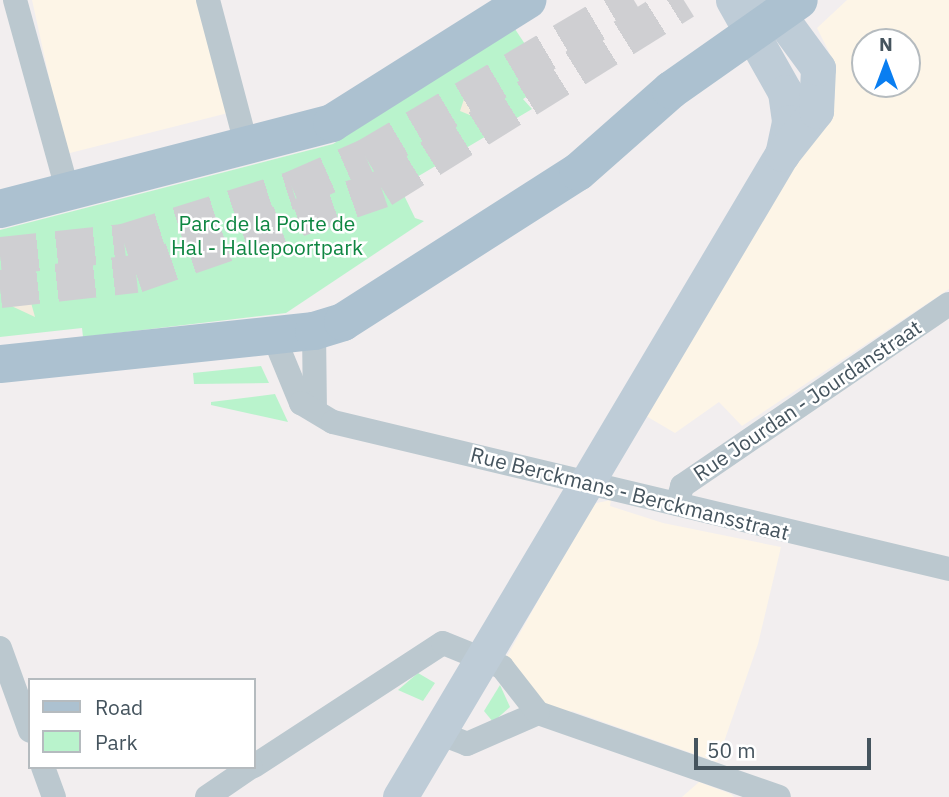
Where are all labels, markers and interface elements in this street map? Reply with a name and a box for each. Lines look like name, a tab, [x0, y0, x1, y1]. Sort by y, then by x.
north arrow	[851, 28, 921, 98]
text: N	[879, 32, 893, 56]
park label: Parc de la Porte de Hal - Hallepoortpark	[171, 210, 363, 260]
street label: Rue Jourdan - Jourdanstraat	[688, 314, 926, 486]
street label: Rue Berckmans - Berckmansstraat	[468, 441, 792, 545]
legend	[28, 678, 256, 769]
text: Road	[95, 693, 143, 721]
scale bar	[697, 724, 874, 768]
text: Park	[95, 728, 138, 756]
text: 50 m	[707, 736, 756, 764]

